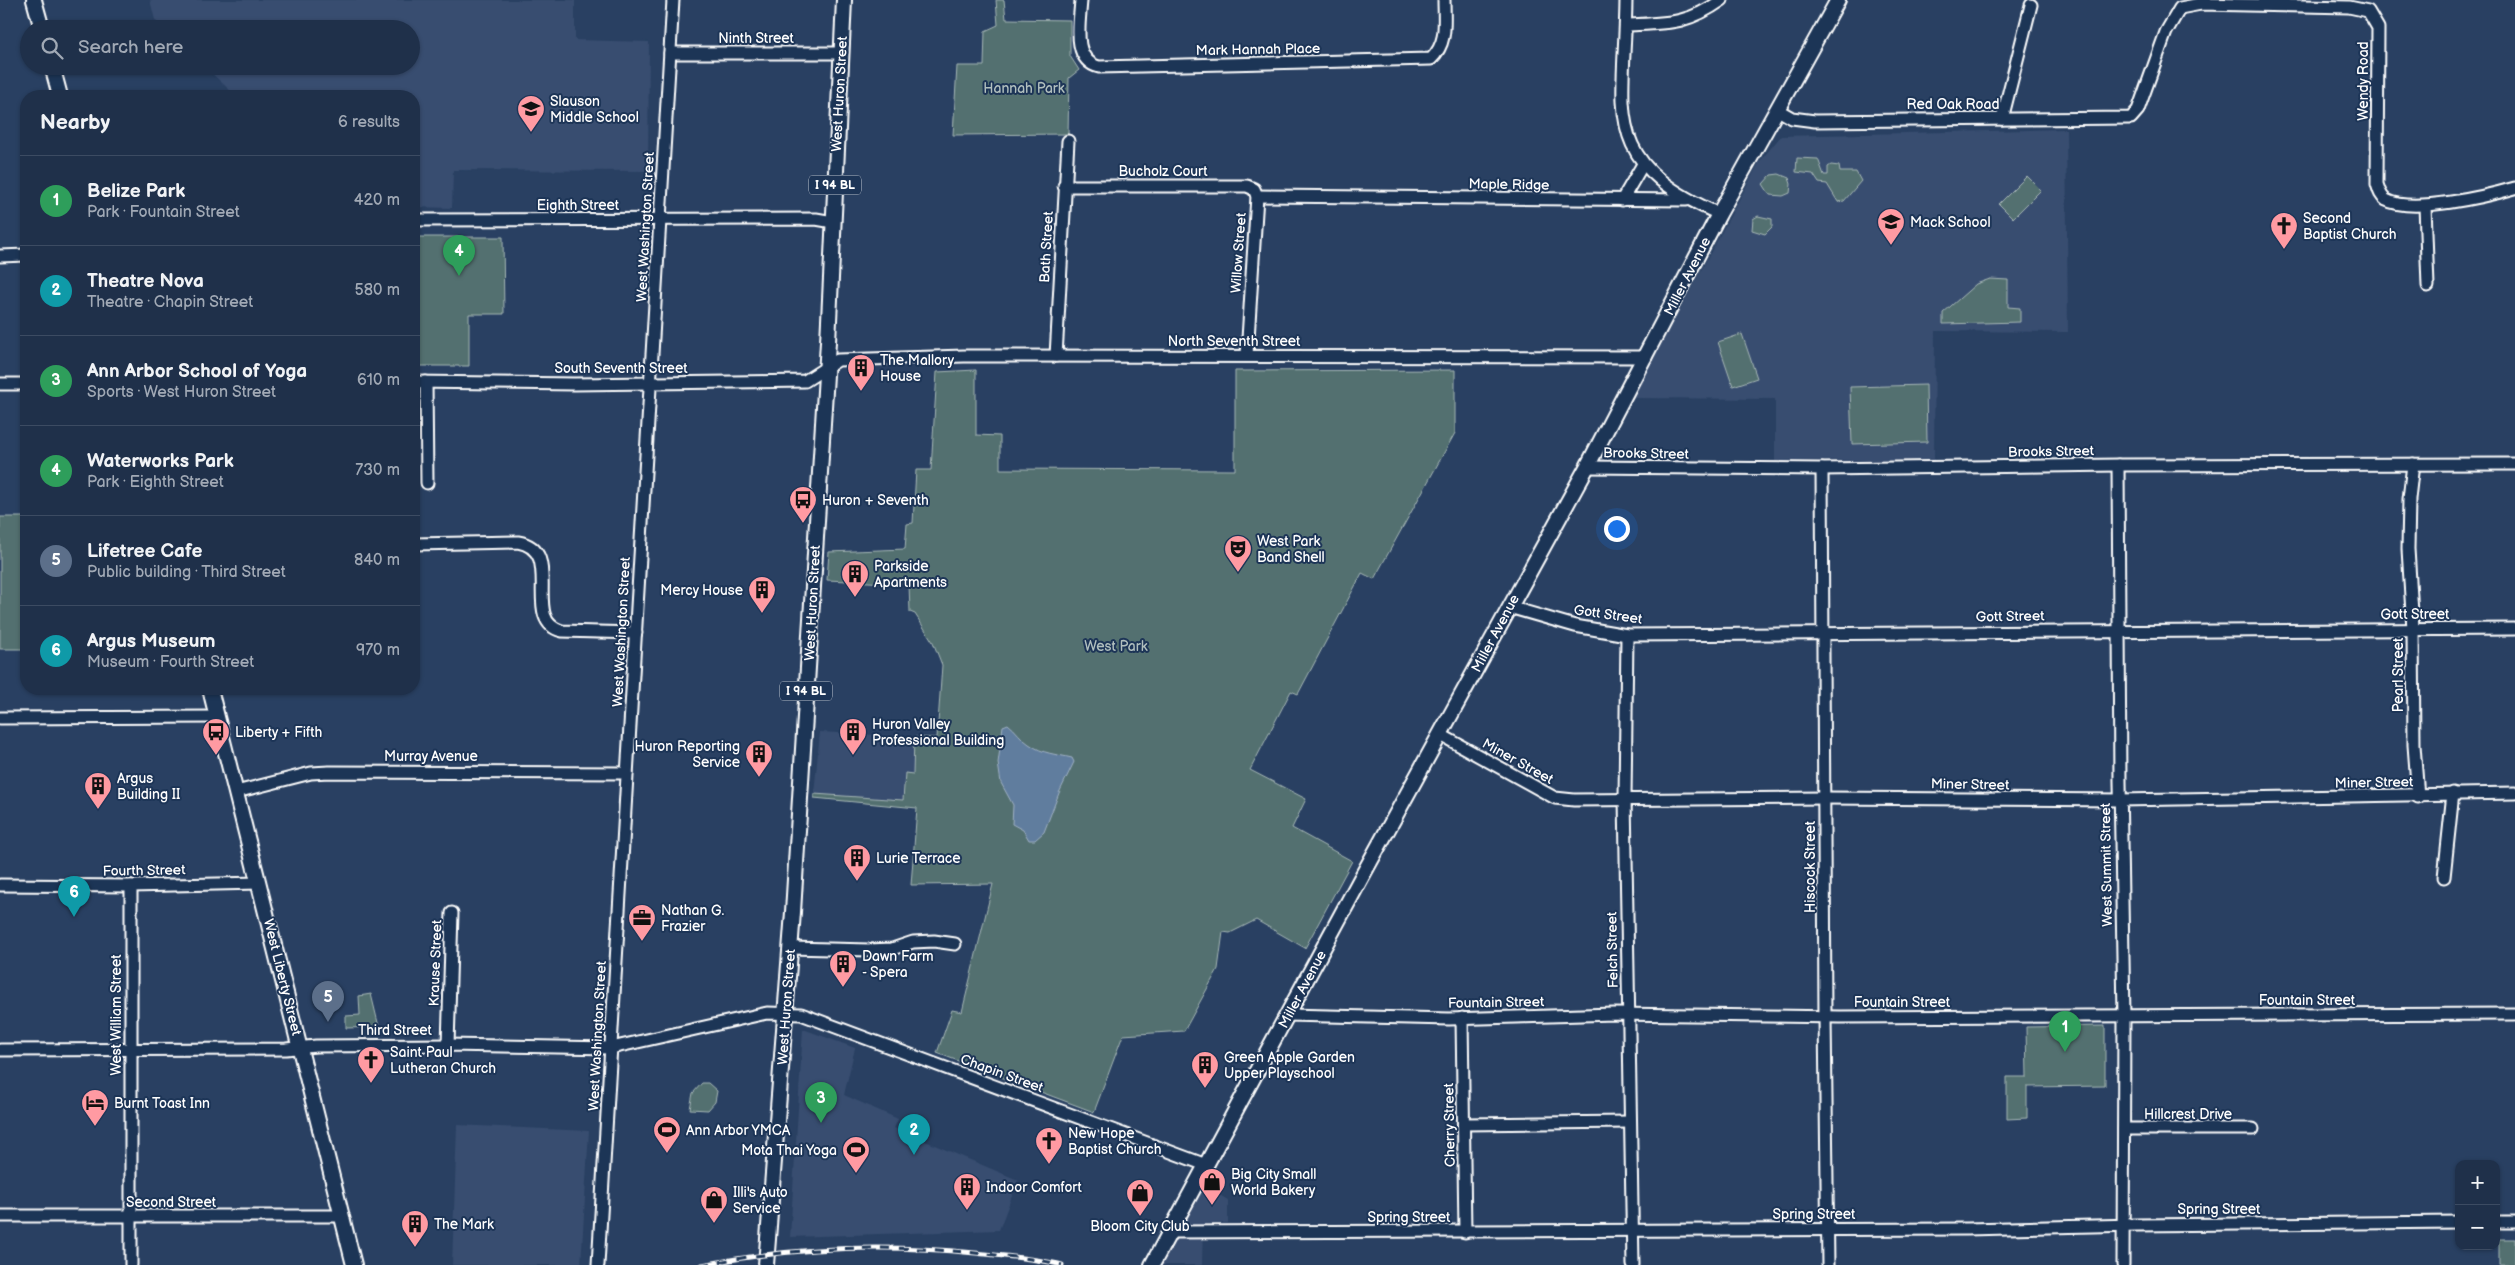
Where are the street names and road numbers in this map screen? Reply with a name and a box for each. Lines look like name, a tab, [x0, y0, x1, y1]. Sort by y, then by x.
street label: Ninth Street	[718, 30, 795, 47]
street label: West Huron Street	[828, 35, 851, 152]
street label: Mark Hannah Place	[1196, 40, 1320, 59]
street label: Wendy Road	[2355, 41, 2372, 121]
street label: Red Oak Road	[1907, 96, 1999, 113]
street label: West Washington Street	[633, 151, 658, 302]
street label: Bucholz Court	[1118, 163, 1208, 180]
street label: Maple Ridge	[1468, 175, 1550, 194]
road number: I 94 BL	[809, 176, 861, 194]
street label: Eighth Street	[537, 197, 620, 214]
street label: Bath Street	[1036, 210, 1057, 283]
street label: Willow Street	[1227, 211, 1250, 294]
street label: Miller Avenue	[1660, 234, 1714, 318]
street label: North Seventh Street	[1168, 333, 1301, 350]
street label: South Seventh Street	[554, 360, 688, 377]
street label: Brooks Street	[2008, 442, 2095, 461]
street label: Brooks Street	[1603, 444, 1690, 463]
street label: West Huron Street	[801, 544, 824, 661]
street label: West Washington Street	[609, 556, 634, 707]
street label: Miller Avenue	[1468, 591, 1523, 675]
street label: Gott Street	[1573, 601, 1644, 628]
street label: Gott Street	[2381, 606, 2450, 623]
street label: Gott Street	[1975, 607, 2045, 626]
street label: Pearl Street	[2390, 637, 2407, 712]
road number: I 94 BL	[780, 681, 832, 700]
street label: Miner Street	[1479, 735, 1557, 788]
street label: Murray Avenue	[384, 748, 478, 765]
street label: Miner Street	[2335, 773, 2414, 792]
street label: Miner Street	[1931, 775, 2010, 794]
street label: West Summit Street	[2097, 802, 2116, 927]
street label: Hiscock Street	[1802, 820, 1819, 913]
street label: Fourth Street	[102, 861, 186, 880]
street label: Felch Street	[1603, 911, 1622, 988]
street label: West Liberty Street	[260, 917, 305, 1038]
street label: Krause Street	[425, 919, 446, 1007]
street label: Miller Avenue	[1275, 947, 1330, 1031]
street label: West Huron Street	[774, 948, 799, 1065]
street label: West William Street	[108, 954, 125, 1076]
street label: West Washington Street	[585, 960, 610, 1111]
street label: Fountain Street	[2259, 992, 2356, 1009]
street label: Fountain Street	[1448, 993, 1545, 1012]
street label: Fountain Street	[1854, 994, 1951, 1011]
street label: Third Street	[358, 1022, 433, 1039]
street label: Chapin Street	[958, 1051, 1046, 1097]
street label: Cherry Street	[1440, 1082, 1459, 1167]
street label: Hillcrest Drive	[2144, 1106, 2232, 1123]
street label: Second Street	[126, 1194, 217, 1211]
street label: Spring Street	[2178, 1201, 2261, 1218]
street label: Spring Street	[1773, 1206, 1856, 1223]
street label: Spring Street	[1368, 1209, 1451, 1226]

